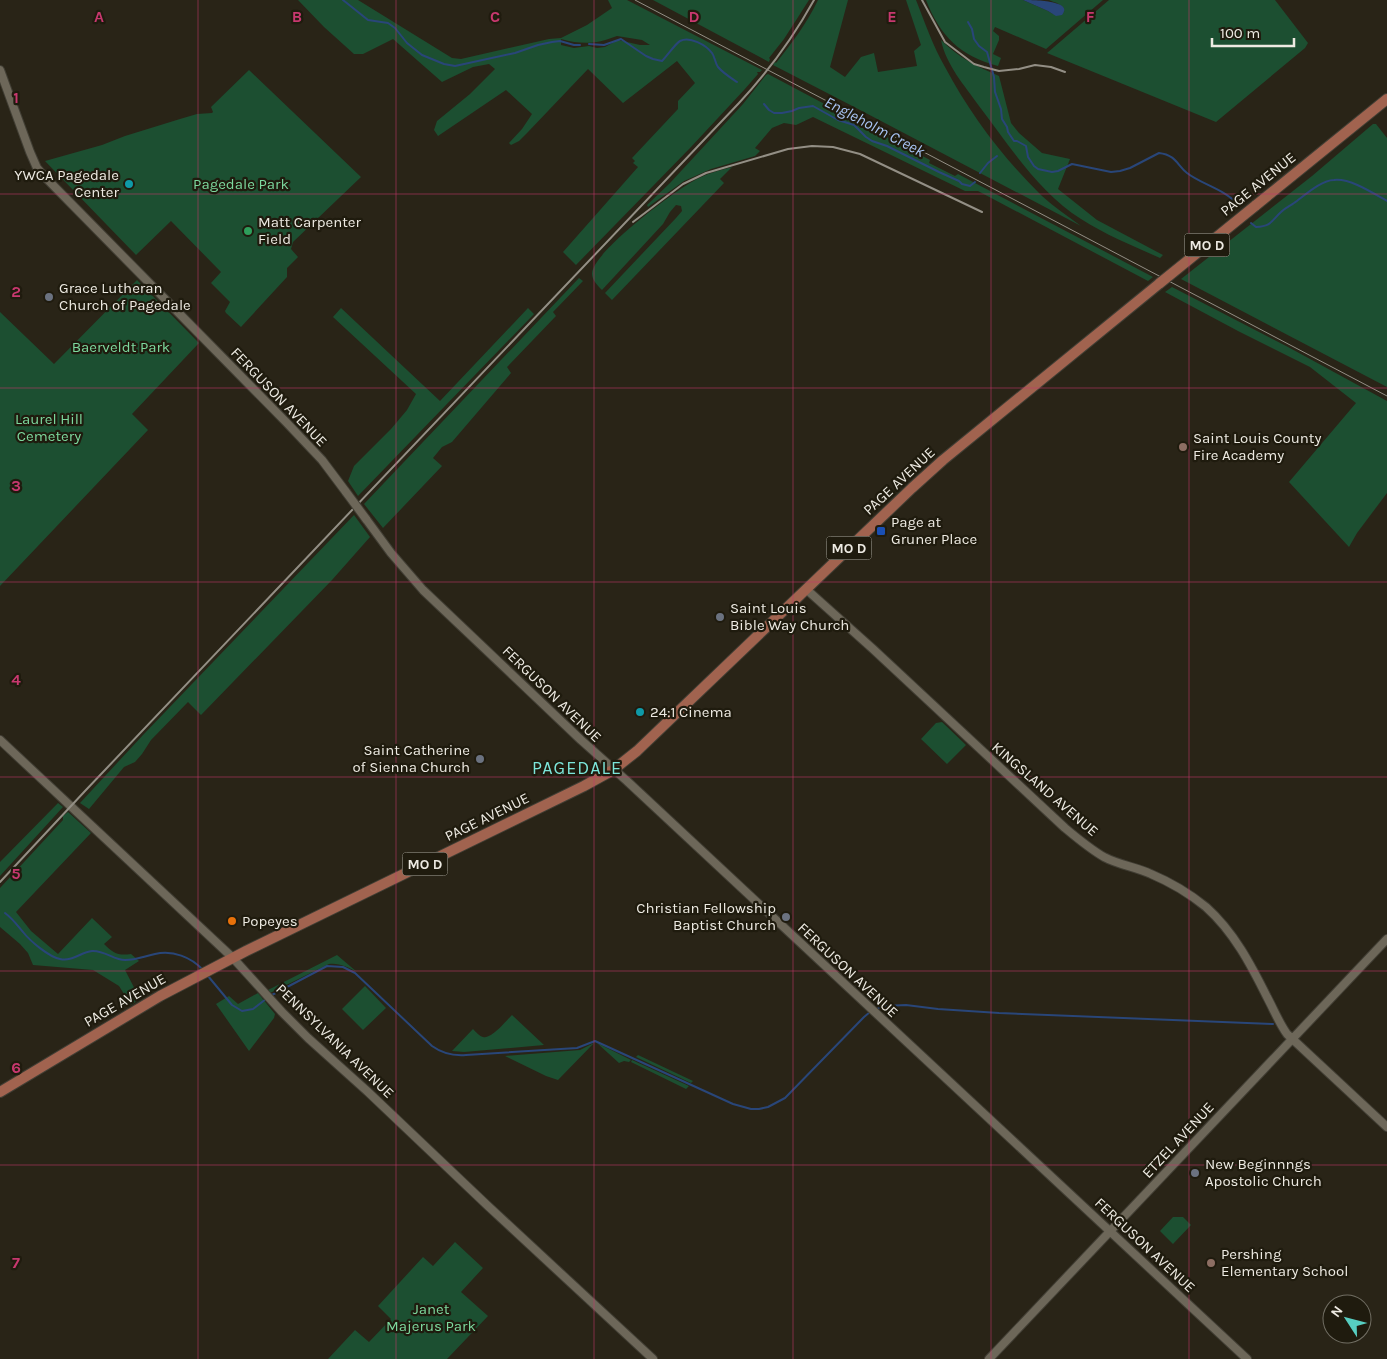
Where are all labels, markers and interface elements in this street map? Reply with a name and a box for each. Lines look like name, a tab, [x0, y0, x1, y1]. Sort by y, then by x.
text: A	[94, 7, 104, 26]
text: B	[292, 7, 302, 26]
text: C	[490, 7, 500, 26]
text: D	[689, 7, 700, 26]
text: E	[887, 7, 897, 26]
text: F	[1086, 7, 1095, 26]
scale bar	[1212, 15, 1294, 47]
text: 100 m	[1220, 24, 1260, 42]
text: 1	[13, 88, 19, 107]
water label: Engleholm Creek	[821, 92, 929, 161]
street label: PAGE AVENUE	[1217, 148, 1299, 220]
place label: YWCA Pagedale Center	[14, 166, 120, 201]
park label: Pagedale Park	[193, 175, 289, 193]
marker: YWCA Pagedale Center	[123, 178, 135, 190]
place label: Matt Carpenter Field	[258, 213, 362, 248]
marker: Matt Carpenter Field	[242, 225, 254, 237]
road number: MO D	[1184, 234, 1230, 256]
place label: Grace Lutheran Church of Pagedale	[59, 279, 191, 314]
text: 2	[11, 282, 21, 301]
marker: Grace Lutheran Church of Pagedale	[43, 291, 55, 303]
park label: Baerveldt Park	[72, 338, 170, 356]
street label: FERGUSON AVENUE	[227, 344, 331, 450]
park label: Laurel Hill Cemetery	[15, 410, 83, 445]
place label: Saint Louis County Fire Academy	[1193, 429, 1321, 464]
marker: Saint Louis County Fire Academy	[1177, 441, 1189, 453]
street label: PAGE AVENUE	[859, 443, 939, 519]
text: 3	[11, 476, 21, 495]
place label: Page at Gruner Place	[891, 513, 977, 548]
marker: Page at Gruner Place	[875, 525, 887, 537]
road number: MO D	[826, 536, 872, 560]
place label: Saint Louis Bible Way Church	[730, 599, 849, 634]
marker: Saint Louis Bible Way Church	[714, 611, 726, 623]
street label: FERGUSON AVENUE	[499, 642, 605, 746]
text: 4	[11, 670, 21, 689]
place label: 24:1 Cinema	[650, 703, 732, 721]
marker: 24:1 Cinema	[634, 706, 646, 718]
street label: KINGSLAND AVENUE	[988, 738, 1102, 840]
place label: Saint Catherine of Sienna Church	[352, 741, 470, 776]
marker: Saint Catherine of Sienna Church	[474, 753, 486, 765]
district label: PAGEDALE	[532, 757, 622, 779]
street label: PAGE AVENUE	[442, 789, 532, 845]
road number: MO D	[402, 852, 448, 876]
text: 5	[11, 864, 21, 883]
place label: Christian Fellowship Baptist Church	[636, 899, 776, 934]
marker: Christian Fellowship Baptist Church	[780, 911, 792, 923]
place label: Popeyes	[242, 912, 298, 930]
marker: Popeyes	[226, 915, 238, 927]
street label: FERGUSON AVENUE	[794, 919, 902, 1021]
street label: PAGE AVENUE	[81, 969, 169, 1031]
street label: PENNSYLVANIA AVENUE	[272, 980, 398, 1102]
text: 6	[11, 1058, 21, 1077]
street label: ETZEL AVENUE	[1138, 1098, 1218, 1182]
place label: New Beginnngs Apostolic Church	[1205, 1155, 1322, 1190]
marker: New Beginnngs Apostolic Church	[1189, 1167, 1201, 1179]
street label: FERGUSON AVENUE	[1091, 1194, 1199, 1296]
place label: Pershing Elementary School	[1221, 1245, 1348, 1280]
text: 7	[12, 1253, 20, 1272]
marker: Pershing Elementary School	[1205, 1257, 1217, 1269]
north arrow	[1322, 1294, 1372, 1344]
park label: Janet Majerus Park	[386, 1300, 476, 1335]
text: N	[1327, 1303, 1347, 1321]

